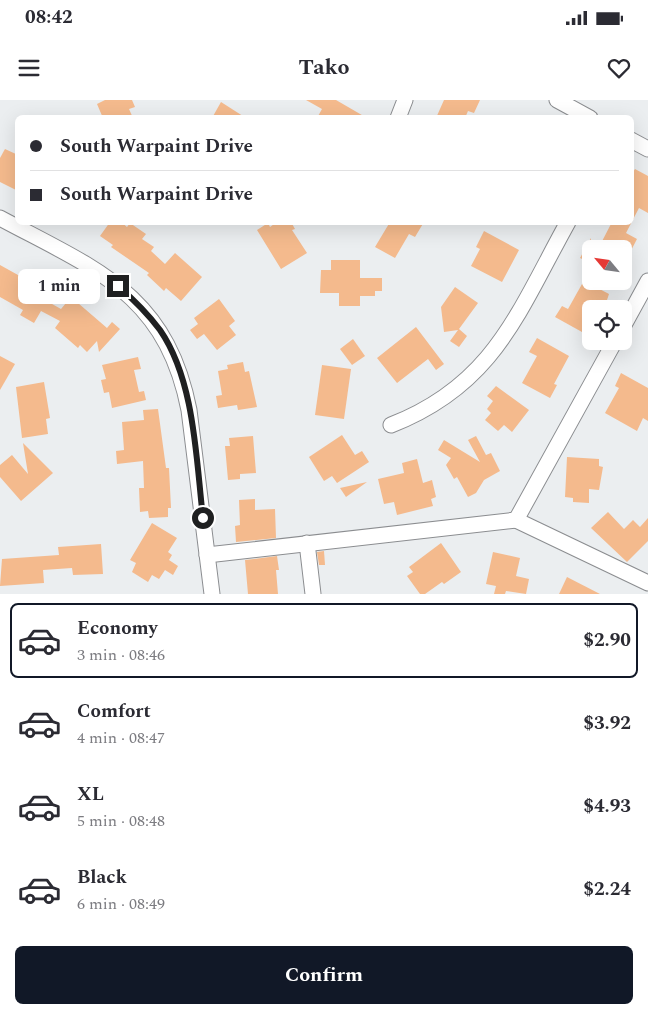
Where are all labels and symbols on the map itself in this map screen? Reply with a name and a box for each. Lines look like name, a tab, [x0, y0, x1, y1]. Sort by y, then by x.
north arrow	[582, 240, 632, 290]
callout: 1 min	[18, 268, 100, 304]
route end	[107, 275, 129, 297]
route start	[192, 507, 214, 529]

